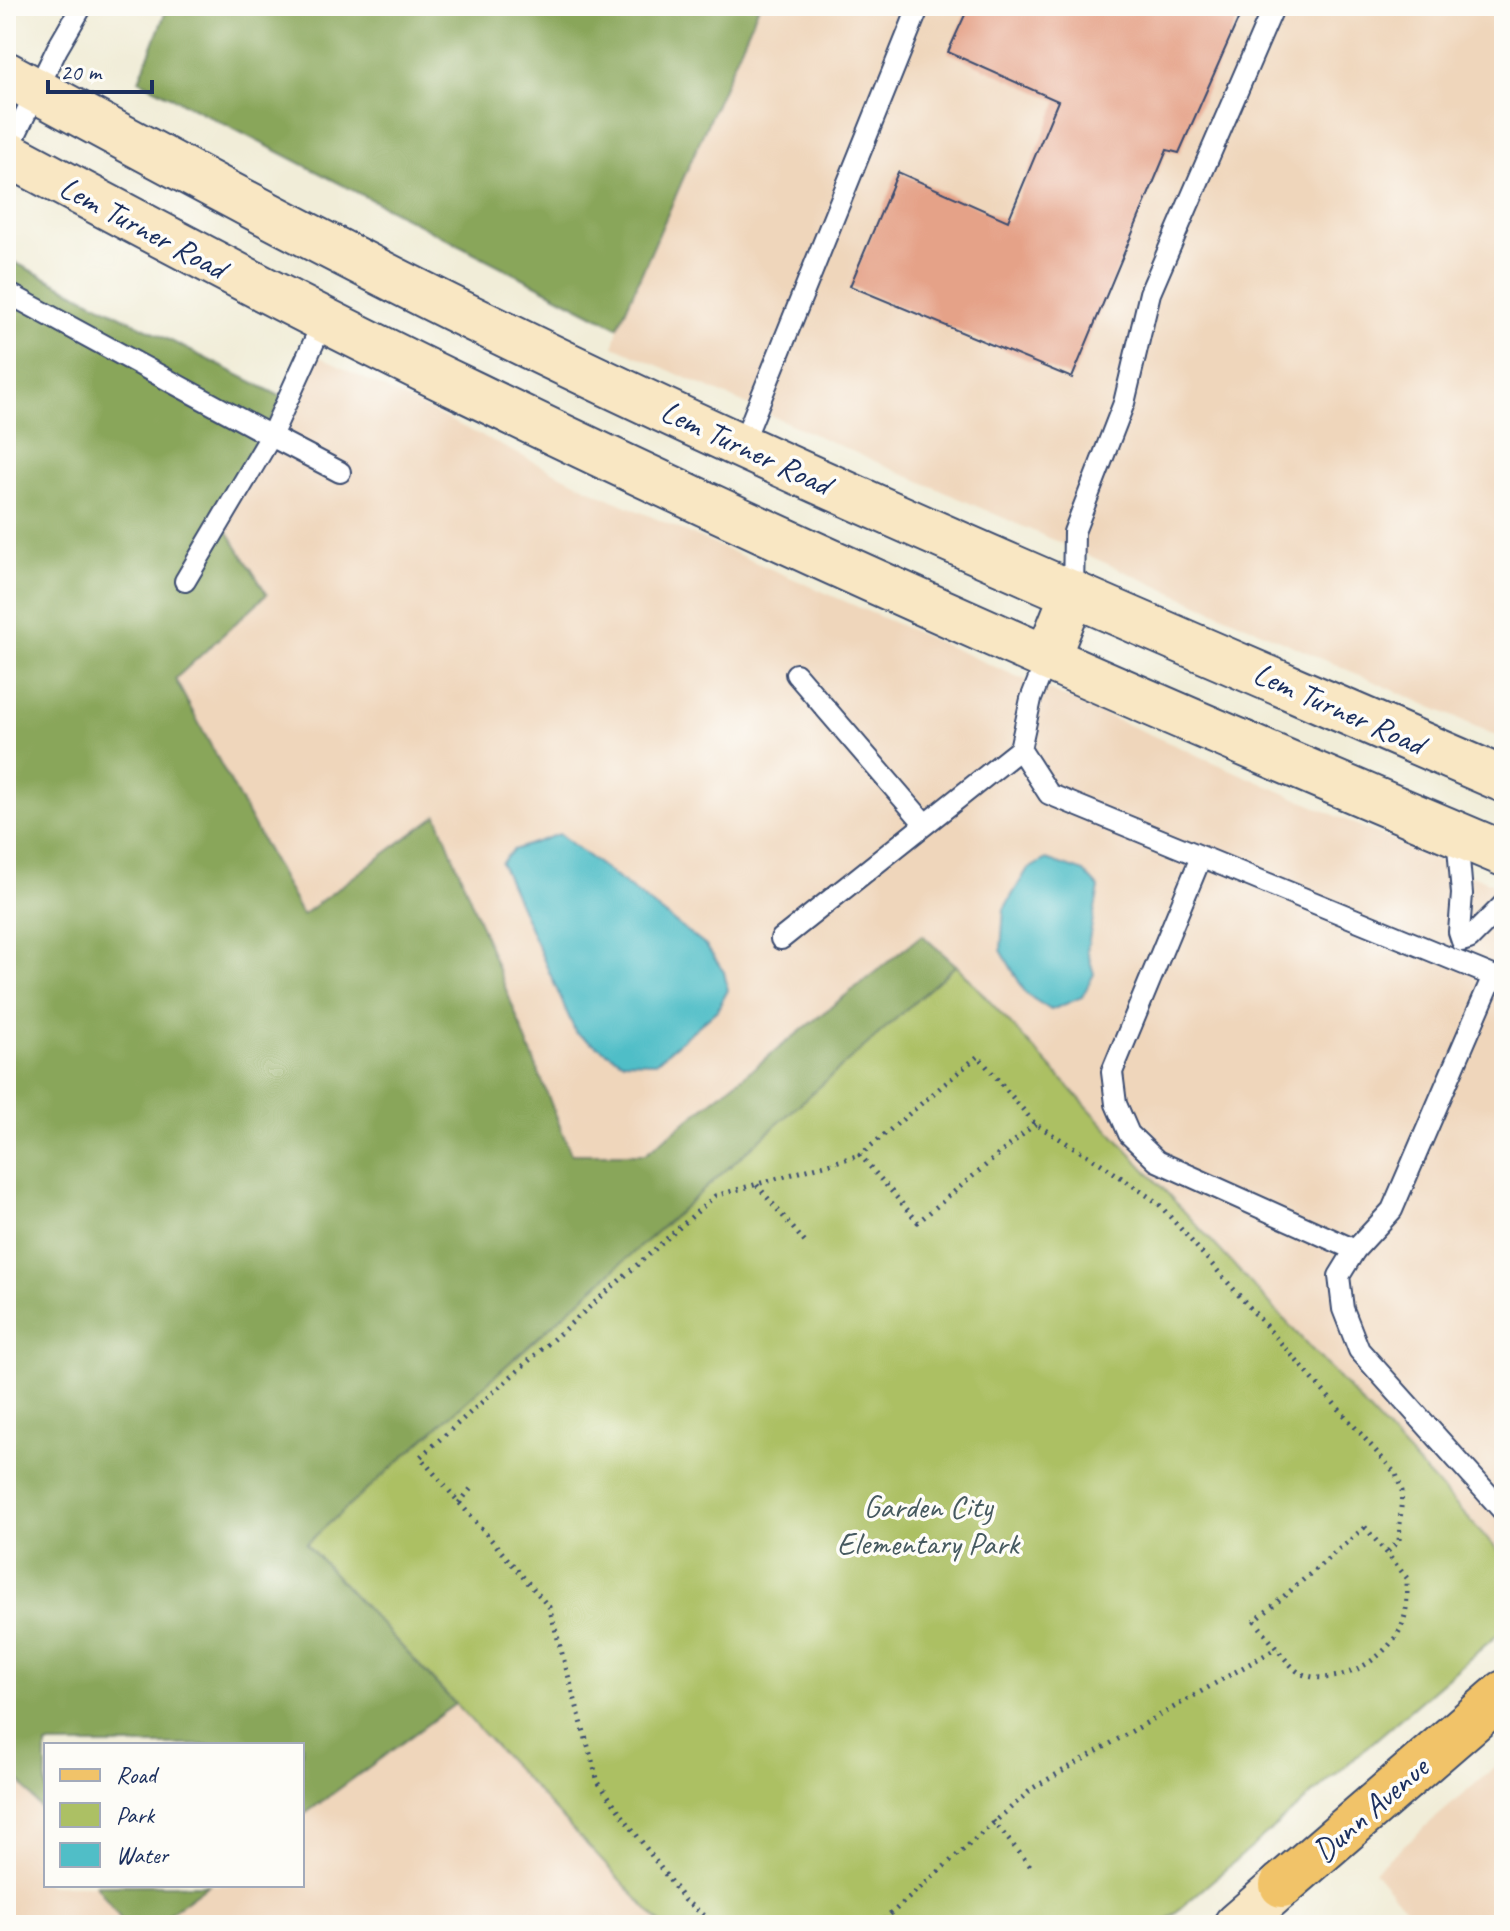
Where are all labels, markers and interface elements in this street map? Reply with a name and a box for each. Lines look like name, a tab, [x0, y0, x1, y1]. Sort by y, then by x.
scale bar	[48, 44, 152, 94]
text: 20 m	[60, 57, 103, 87]
street label: Lem Turner Road	[53, 167, 238, 291]
street label: Lem Turner Road	[654, 390, 842, 507]
street label: Lem Turner Road	[1247, 653, 1435, 766]
park label: Garden City Elementary Park	[837, 1486, 1021, 1564]
legend	[44, 1743, 304, 1887]
street label: Dunn Avenue	[1304, 1746, 1439, 1871]
text: Road	[116, 1760, 160, 1790]
text: Park	[116, 1800, 156, 1830]
text: Water	[116, 1840, 171, 1870]

